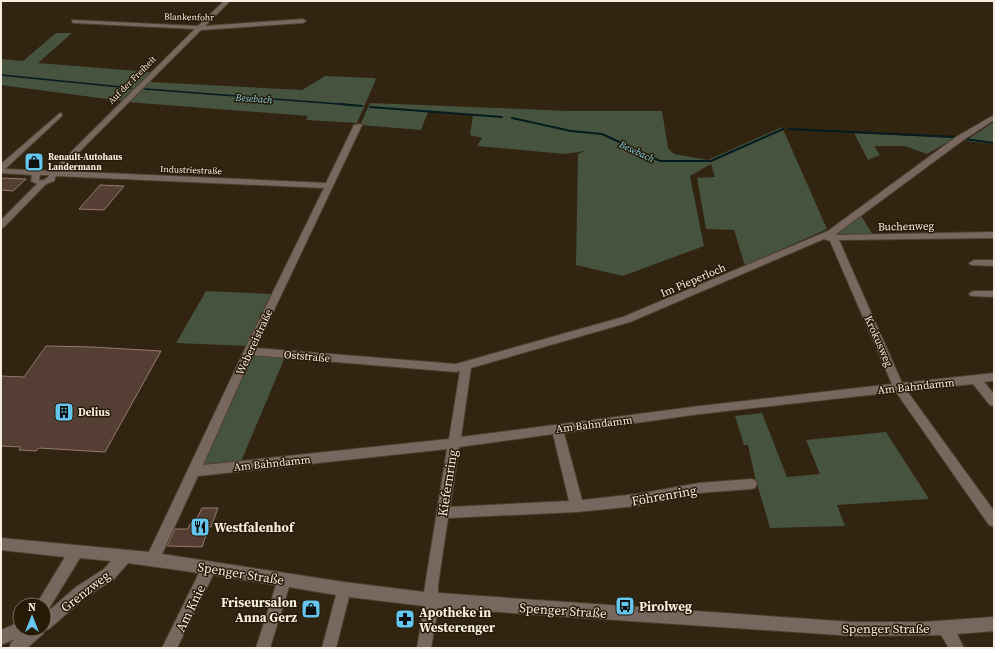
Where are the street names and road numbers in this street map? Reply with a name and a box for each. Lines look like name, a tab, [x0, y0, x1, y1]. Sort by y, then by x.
street label: Blankenfohr	[164, 11, 214, 23]
street label: Auf der Freiheit	[105, 53, 159, 107]
street label: Industriestraße	[160, 163, 223, 177]
street label: Buchenweg	[878, 219, 935, 234]
street label: Im Pieperloch	[658, 260, 729, 301]
street label: Webereistraße	[233, 306, 276, 378]
street label: Krokusweg	[861, 313, 897, 369]
street label: Oststraße	[283, 347, 331, 366]
street label: Am Bahndamm	[877, 375, 955, 398]
street label: Am Bahndamm	[555, 412, 633, 437]
street label: Kiefernring	[434, 448, 461, 518]
street label: Am Bahndamm	[233, 452, 311, 475]
street label: Föhrenring	[630, 481, 698, 510]
street label: Spenger Straße	[196, 558, 286, 589]
street label: Grenzweg	[57, 567, 113, 616]
street label: Am Knie	[172, 582, 209, 635]
street label: Spenger Straße	[519, 599, 608, 622]
street label: Spenger Straße	[842, 620, 930, 637]

